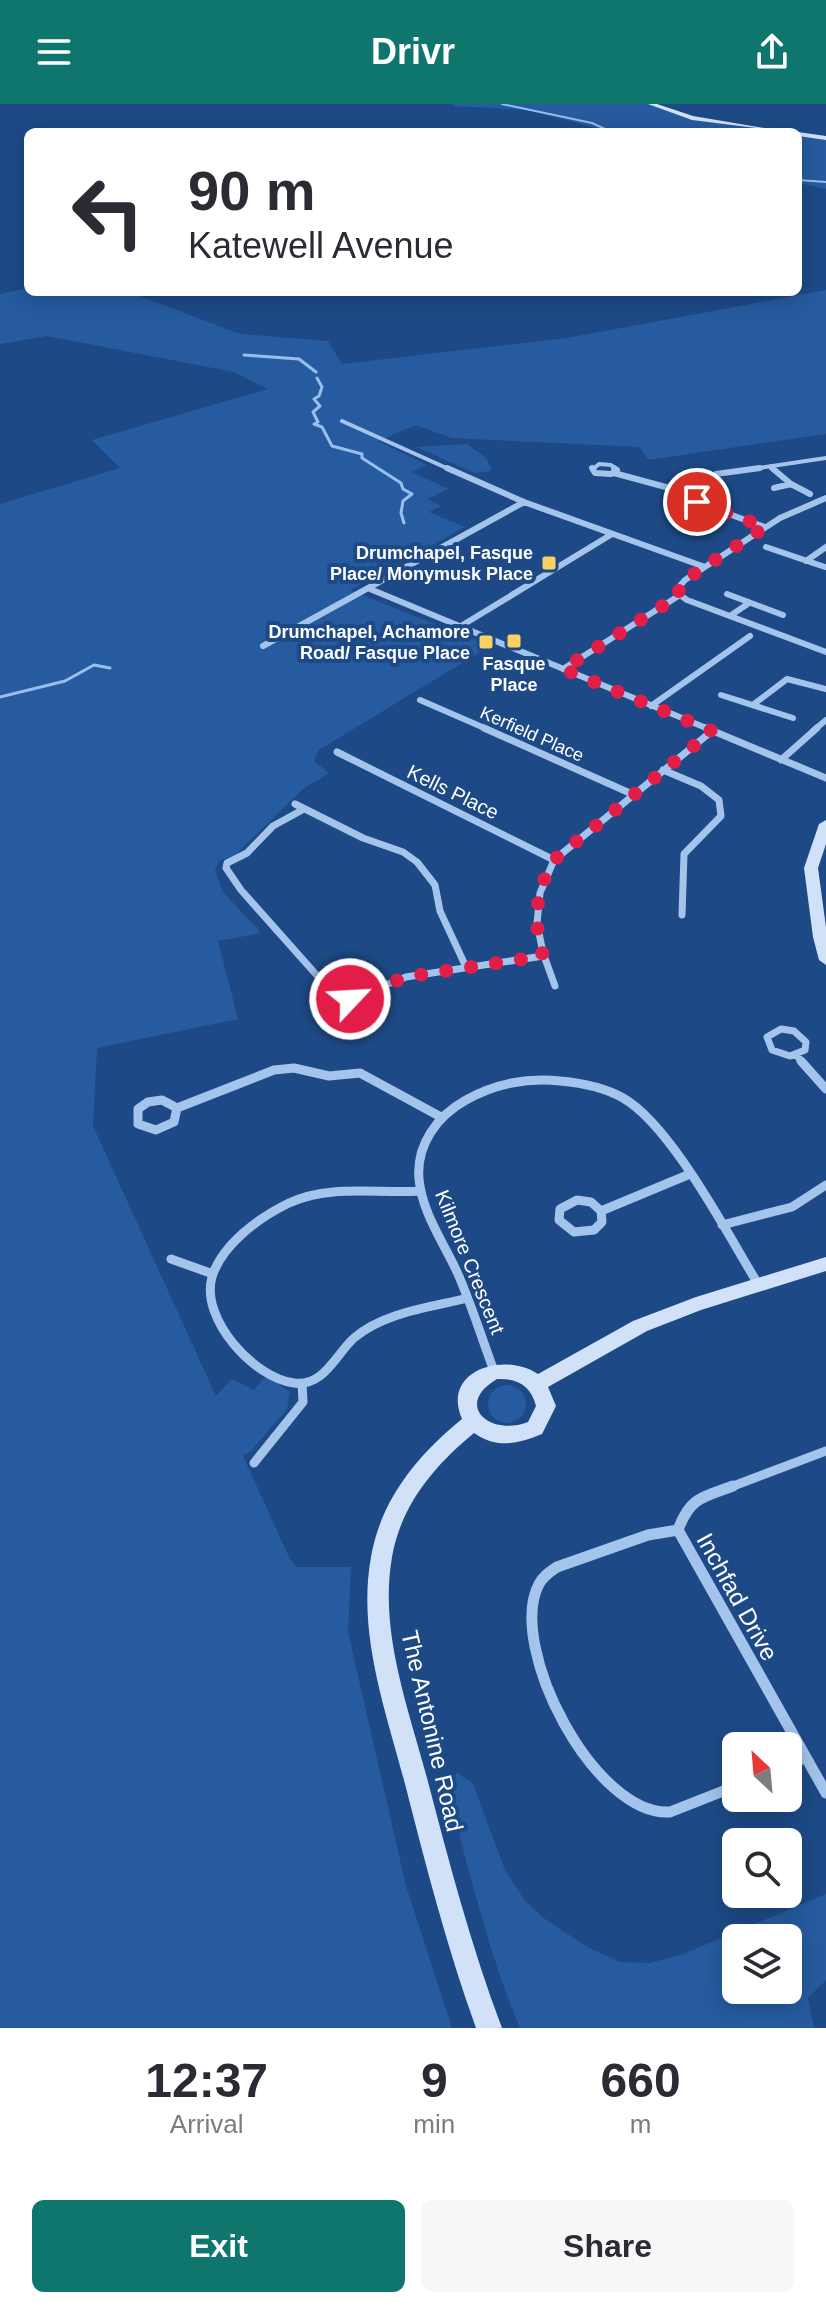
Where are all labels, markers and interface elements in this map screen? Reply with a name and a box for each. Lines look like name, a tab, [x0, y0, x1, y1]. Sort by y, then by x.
icon: menu	[32, 30, 76, 74]
icon: share	[750, 30, 794, 74]
text: Drivr	[371, 31, 455, 72]
text: 90 m	[188, 159, 316, 222]
icon: left	[56, 160, 160, 264]
text: Katewell Avenue	[188, 225, 454, 266]
pin	[663, 468, 731, 536]
icon: arrive	[675, 480, 719, 524]
place label: Drumchapel, Fasque Place/ Monymusk Place	[330, 543, 533, 584]
marker: Drumchapel, Fasque Place/ Monymusk Place	[540, 554, 558, 572]
place label: Drumchapel, Achamore Road/ Fasque Place	[269, 622, 470, 663]
marker: Fasque Place	[505, 632, 523, 650]
marker: Drumchapel, Achamore Road/ Fasque Place	[477, 633, 495, 651]
place label: Fasque Place	[482, 654, 546, 695]
street label: Kerfield Place	[477, 702, 587, 766]
street label: Kells Place	[404, 760, 502, 824]
position arrow	[308, 957, 392, 1041]
street label: Kilmore Crescent	[431, 1187, 509, 1338]
street label: Inchfad Drive	[691, 1528, 784, 1665]
street label: The Antonine Road	[396, 1628, 469, 1834]
north arrow	[722, 1732, 802, 1812]
map controls	[722, 1732, 802, 2004]
button: search	[722, 1828, 802, 1908]
button: layers	[722, 1924, 802, 2004]
text: 12:37	[145, 2054, 268, 2107]
text: 9	[421, 2054, 448, 2107]
text: 660	[601, 2054, 681, 2107]
text: Arrival	[170, 2109, 244, 2139]
text: min	[413, 2109, 455, 2139]
text: m	[630, 2109, 651, 2139]
button: Exit	[32, 2200, 405, 2292]
button: Share	[421, 2200, 794, 2292]

